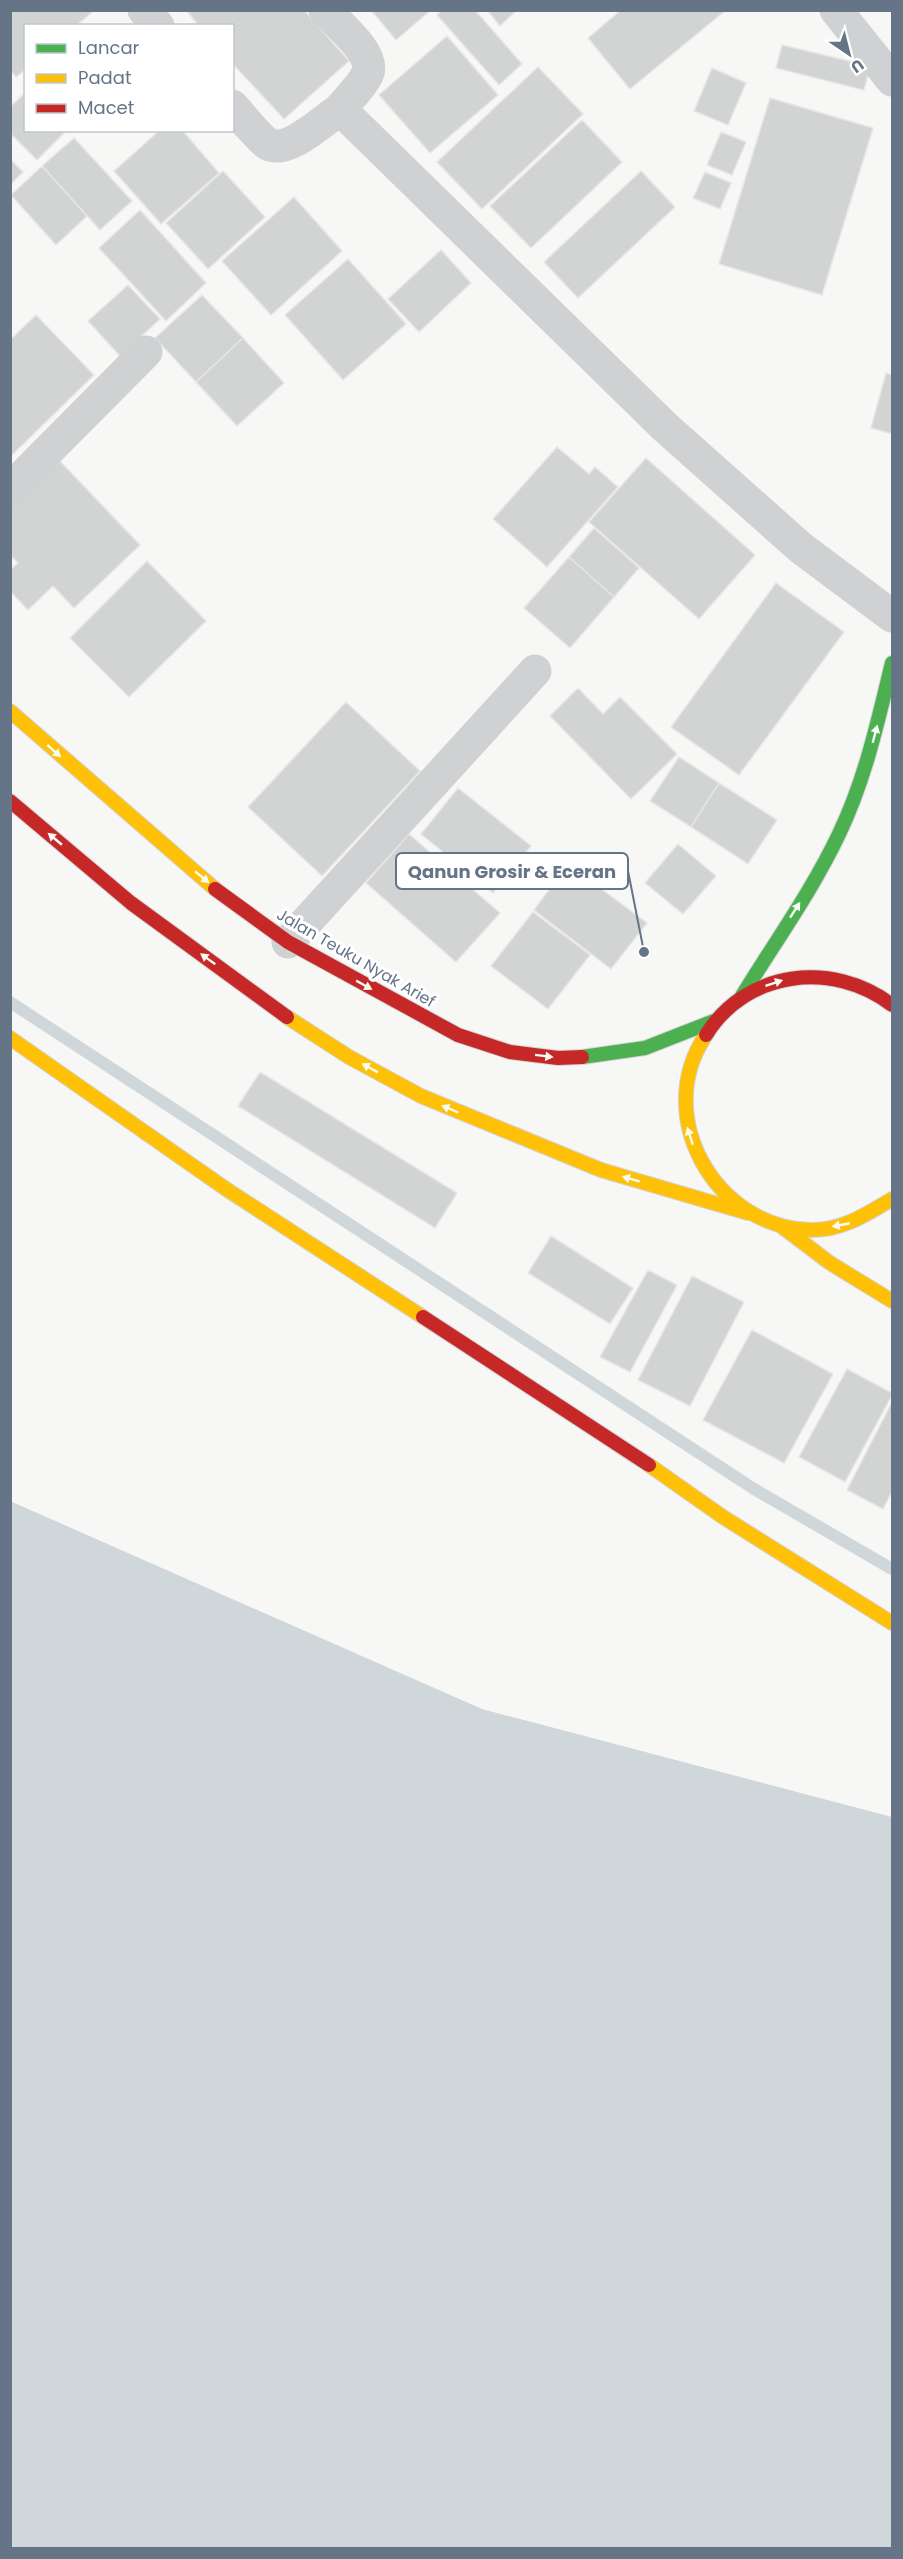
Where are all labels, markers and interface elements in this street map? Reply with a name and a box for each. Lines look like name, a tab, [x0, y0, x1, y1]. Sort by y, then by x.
legend	[24, 24, 234, 132]
north arrow	[819, 24, 879, 84]
text: Lancar	[78, 35, 140, 60]
text: U	[846, 53, 869, 79]
text: Padat	[78, 65, 131, 90]
text: Macet	[78, 95, 134, 120]
one-way arrow	[871, 724, 880, 742]
one-way arrow	[46, 744, 61, 757]
one-way arrow	[47, 832, 63, 845]
callout: Qanun Grosir & Eceran	[396, 853, 628, 889]
text: Qanun Grosir & Eceran	[408, 859, 616, 884]
one-way arrow	[194, 871, 210, 884]
one-way arrow	[789, 902, 800, 918]
street label: Jalan Teuku Nyak Arief	[272, 903, 440, 1013]
one-way arrow	[200, 954, 215, 966]
one-way arrow	[765, 978, 783, 987]
one-way arrow	[356, 980, 373, 990]
one-way arrow	[534, 1051, 553, 1061]
one-way arrow	[361, 1063, 378, 1073]
one-way arrow	[441, 1104, 458, 1113]
one-way arrow	[685, 1127, 694, 1145]
one-way arrow	[622, 1174, 640, 1183]
one-way arrow	[831, 1221, 850, 1230]

